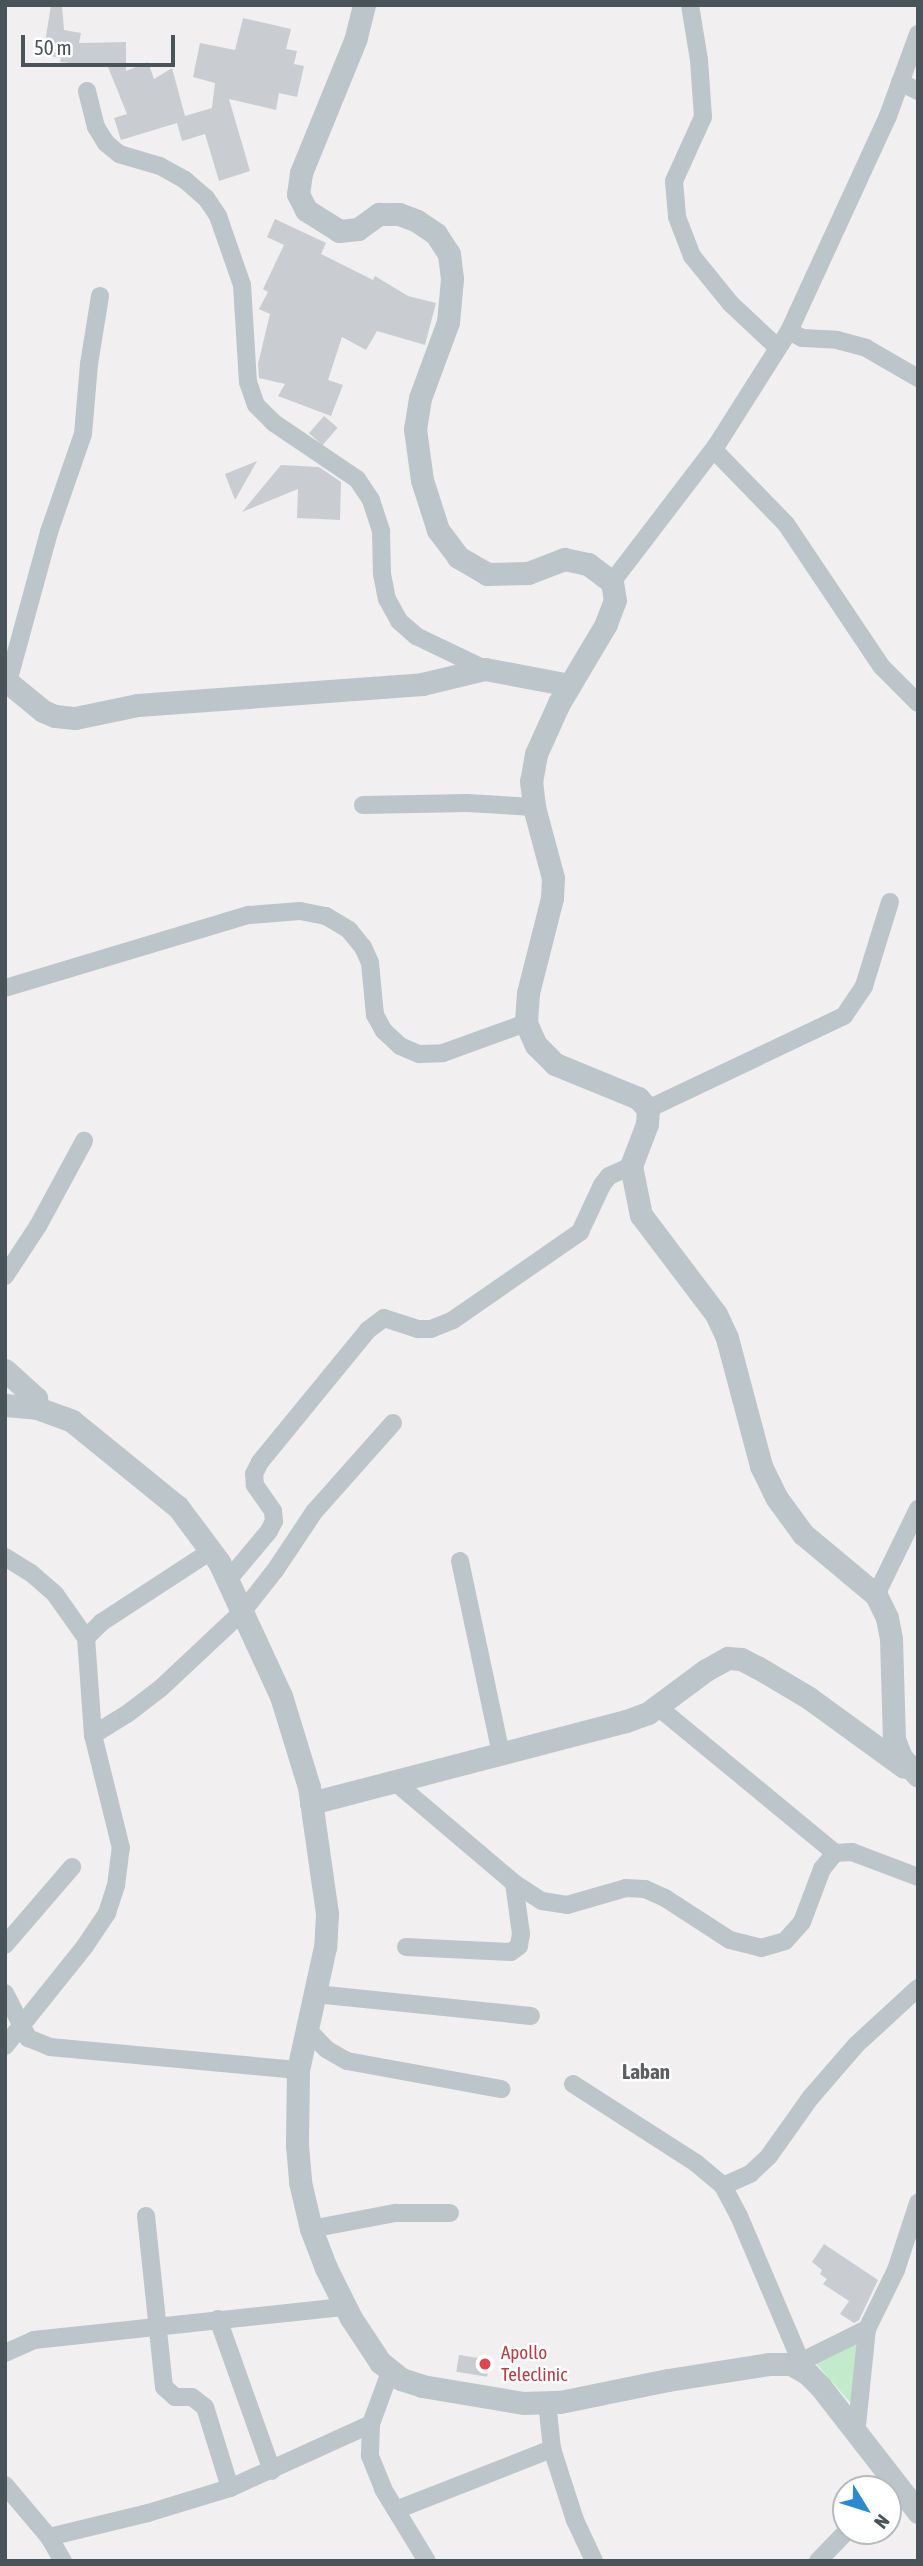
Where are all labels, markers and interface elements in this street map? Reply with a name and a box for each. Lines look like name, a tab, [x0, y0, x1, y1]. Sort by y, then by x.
scale bar	[24, 21, 178, 65]
text: 50 m	[34, 35, 72, 59]
district label: Laban	[622, 2058, 670, 2084]
place label: Apollo Teleclinic	[501, 2342, 567, 2386]
marker: Apollo Teleclinic	[475, 2354, 495, 2374]
north arrow	[832, 2475, 902, 2545]
text: N	[870, 2511, 894, 2533]

